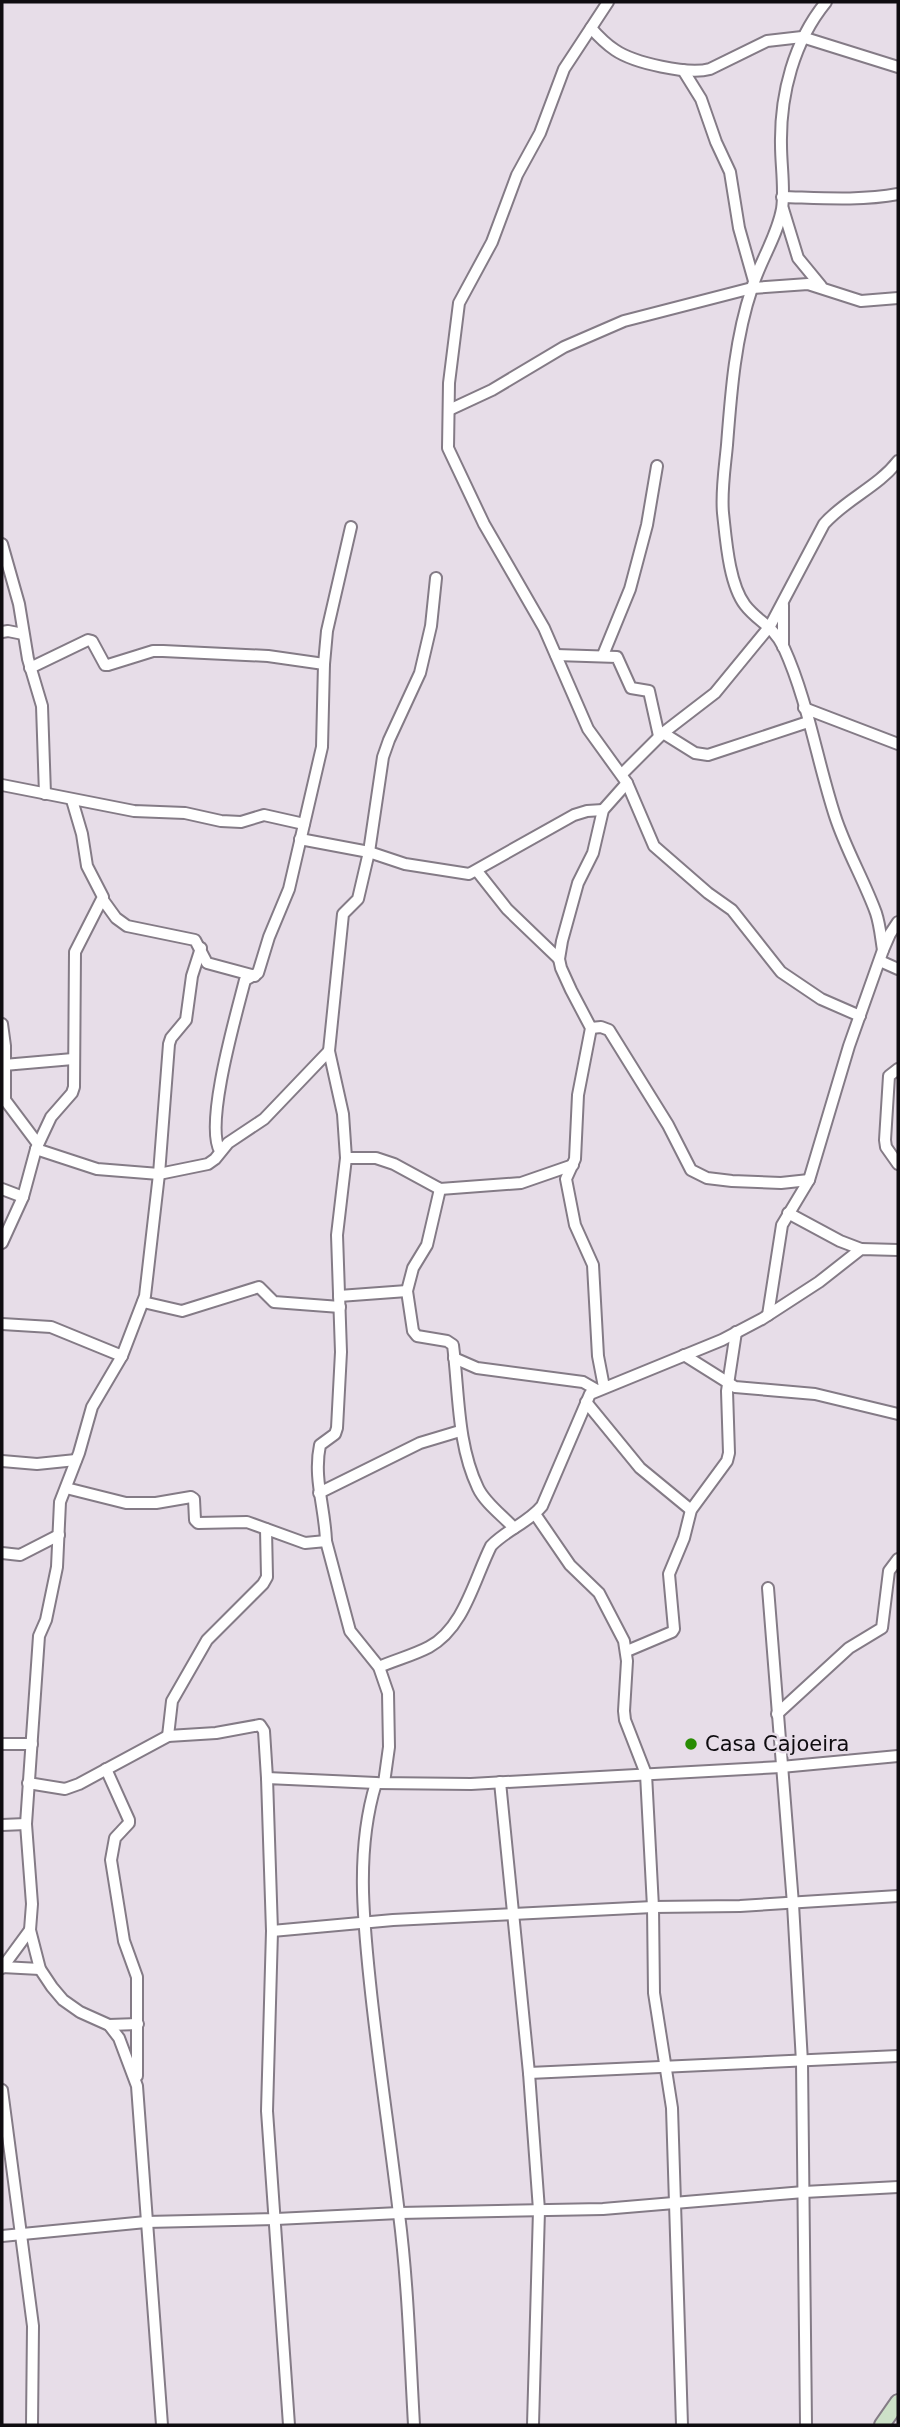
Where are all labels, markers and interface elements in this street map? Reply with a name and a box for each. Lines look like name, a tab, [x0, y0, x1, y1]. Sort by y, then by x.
place label: Casa Cajoeira	[705, 1732, 850, 1756]
marker: Casa Cajoeira	[683, 1736, 699, 1752]

